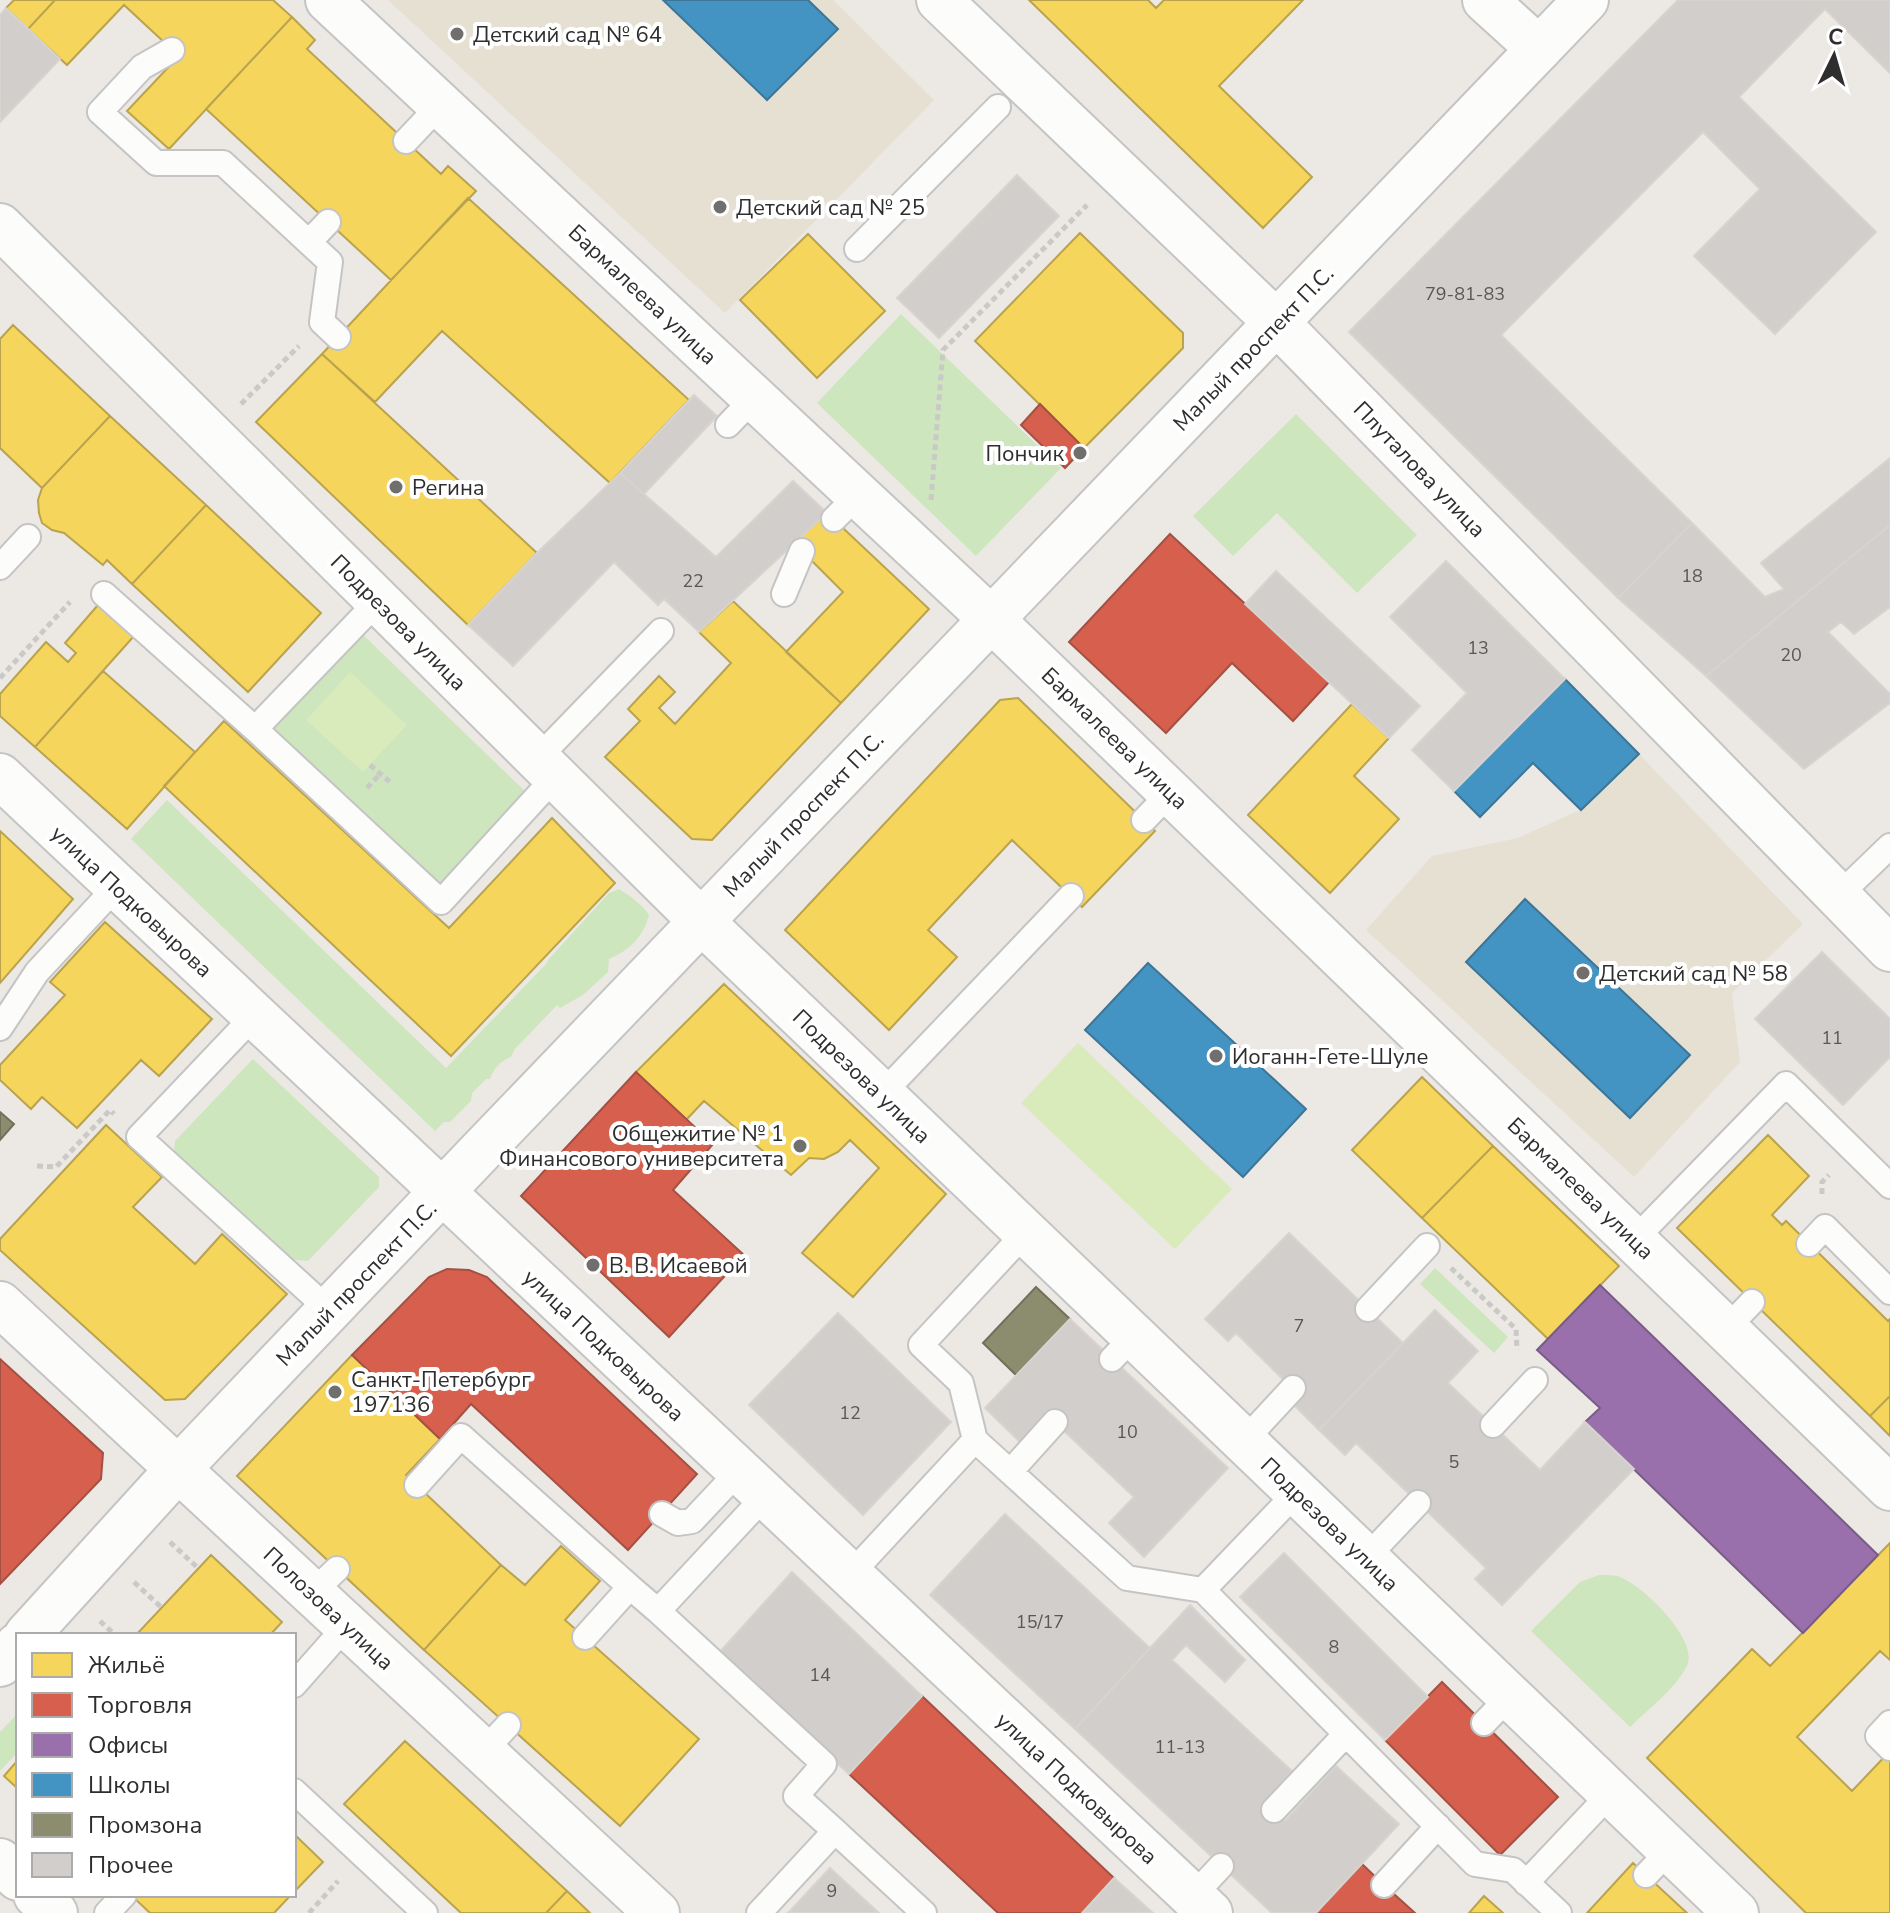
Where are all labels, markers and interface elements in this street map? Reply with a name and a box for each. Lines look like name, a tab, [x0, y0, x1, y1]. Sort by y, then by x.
north arrow	[1794, 16, 1874, 96]
place label: Детский сад № 64	[473, 20, 662, 50]
text: С	[1827, 21, 1844, 53]
marker: Детский сад № 64	[448, 25, 466, 43]
place label: Детский сад № 25	[736, 193, 925, 223]
marker: Детский сад № 25	[711, 198, 729, 216]
street label: Бармалеева улица	[561, 218, 723, 372]
street label: Малый проспект П.С.	[1167, 259, 1341, 438]
house number: 79-81-83	[1425, 282, 1505, 306]
street label: Плуталова улица	[1347, 395, 1492, 544]
place label: Пончик	[985, 439, 1064, 469]
marker: Пончик	[1071, 444, 1089, 462]
place label: Регина	[412, 473, 485, 503]
marker: Регина	[387, 478, 405, 496]
street label: Подрезова улица	[324, 548, 473, 697]
house number: 18	[1681, 564, 1703, 588]
house number: 22	[682, 569, 704, 593]
house number: 13	[1467, 636, 1489, 660]
house number: 20	[1780, 643, 1802, 667]
street label: Бармалеева улица	[1034, 661, 1194, 817]
street label: Малый проспект П.С.	[717, 725, 891, 904]
street label: улица Подковырова	[44, 819, 219, 985]
place label: Детский сад № 58	[1599, 959, 1788, 989]
marker: Детский сад № 58	[1574, 964, 1592, 982]
street label: Подрезова улица	[786, 1003, 937, 1151]
house number: 11	[1821, 1026, 1843, 1050]
place label: Иоганн-Гете-Шуле	[1232, 1042, 1428, 1072]
marker: Иоганн-Гете-Шуле	[1207, 1047, 1225, 1065]
street label: Бармалеева улица	[1500, 1111, 1660, 1267]
place label: Общежитие № 1 Финансового университета	[499, 1119, 784, 1174]
marker: Общежитие № 1 Финансового университета	[791, 1137, 809, 1155]
street label: Малый проспект П.С.	[270, 1194, 444, 1373]
place label: В. В. Исаевой	[609, 1251, 748, 1281]
marker: В. В. Исаевой	[584, 1256, 602, 1274]
street label: улица Подковырова	[516, 1263, 691, 1429]
house number: 7	[1294, 1314, 1304, 1338]
place label: Санкт-Петербург 197136	[351, 1365, 531, 1420]
marker: Санкт-Петербург 197136	[326, 1383, 344, 1401]
house number: 12	[839, 1401, 861, 1425]
house number: 10	[1116, 1420, 1138, 1444]
house number: 5	[1449, 1450, 1459, 1474]
street label: Подрезова улица	[1254, 1451, 1405, 1599]
street label: Полозова улица	[257, 1540, 400, 1677]
house number: 15/17	[1016, 1610, 1064, 1634]
legend	[16, 1633, 296, 1897]
house number: 8	[1329, 1635, 1339, 1659]
text: Жильё	[88, 1649, 165, 1681]
house number: 14	[809, 1663, 831, 1687]
text: Торговля	[88, 1689, 192, 1721]
street label: улица Подковырова	[989, 1706, 1164, 1872]
text: Офисы	[88, 1729, 168, 1761]
house number: 11-13	[1155, 1735, 1205, 1759]
text: Школы	[88, 1769, 171, 1801]
text: Промзона	[88, 1809, 202, 1841]
text: Прочее	[88, 1849, 173, 1881]
house number: 9	[827, 1879, 837, 1903]

